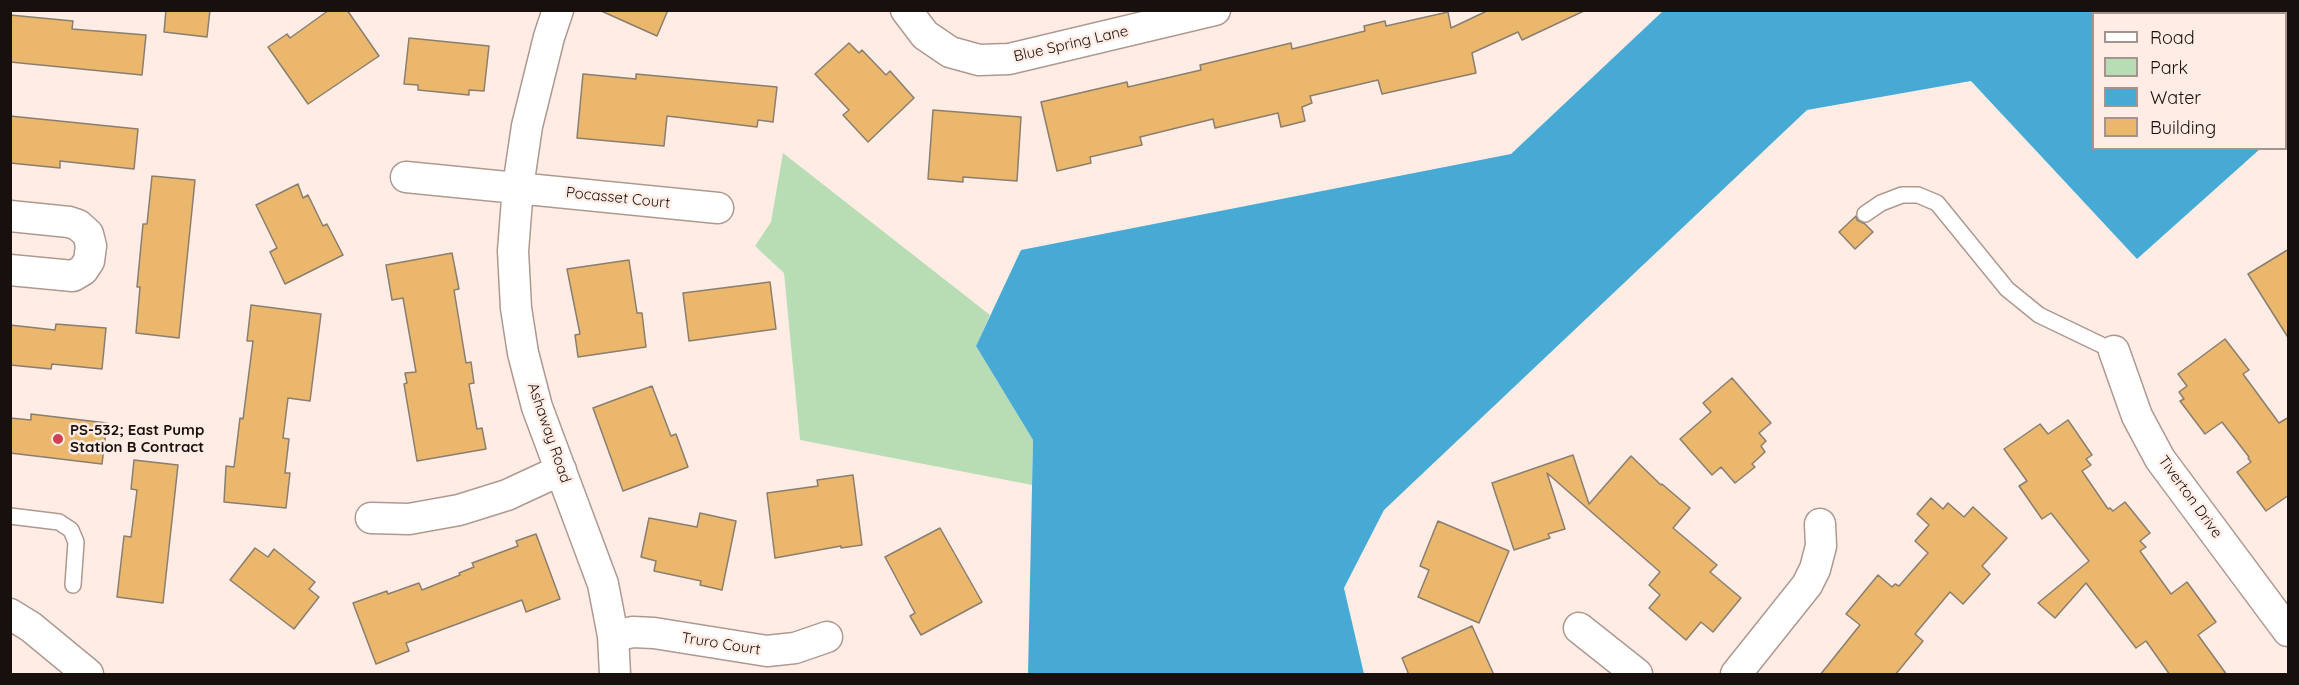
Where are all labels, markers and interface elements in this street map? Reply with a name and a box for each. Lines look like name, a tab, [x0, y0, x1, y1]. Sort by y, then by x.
legend	[2092, 12, 2287, 150]
street label: Blue Spring Lane	[1012, 22, 1130, 66]
text: Road	[2150, 26, 2195, 49]
text: Park	[2150, 56, 2188, 79]
text: Water	[2150, 86, 2201, 109]
text: Building	[2150, 116, 2216, 139]
street label: Pocasset Court	[565, 184, 671, 212]
street label: Ashaway Road	[523, 381, 575, 485]
place label: PS-532; East Pump Station B Contract	[70, 421, 204, 456]
marker: PS-532; East Pump Station B Contract	[51, 432, 65, 446]
street label: Tiverton Drive	[2154, 452, 2226, 542]
street label: Truro Court	[680, 629, 762, 659]

